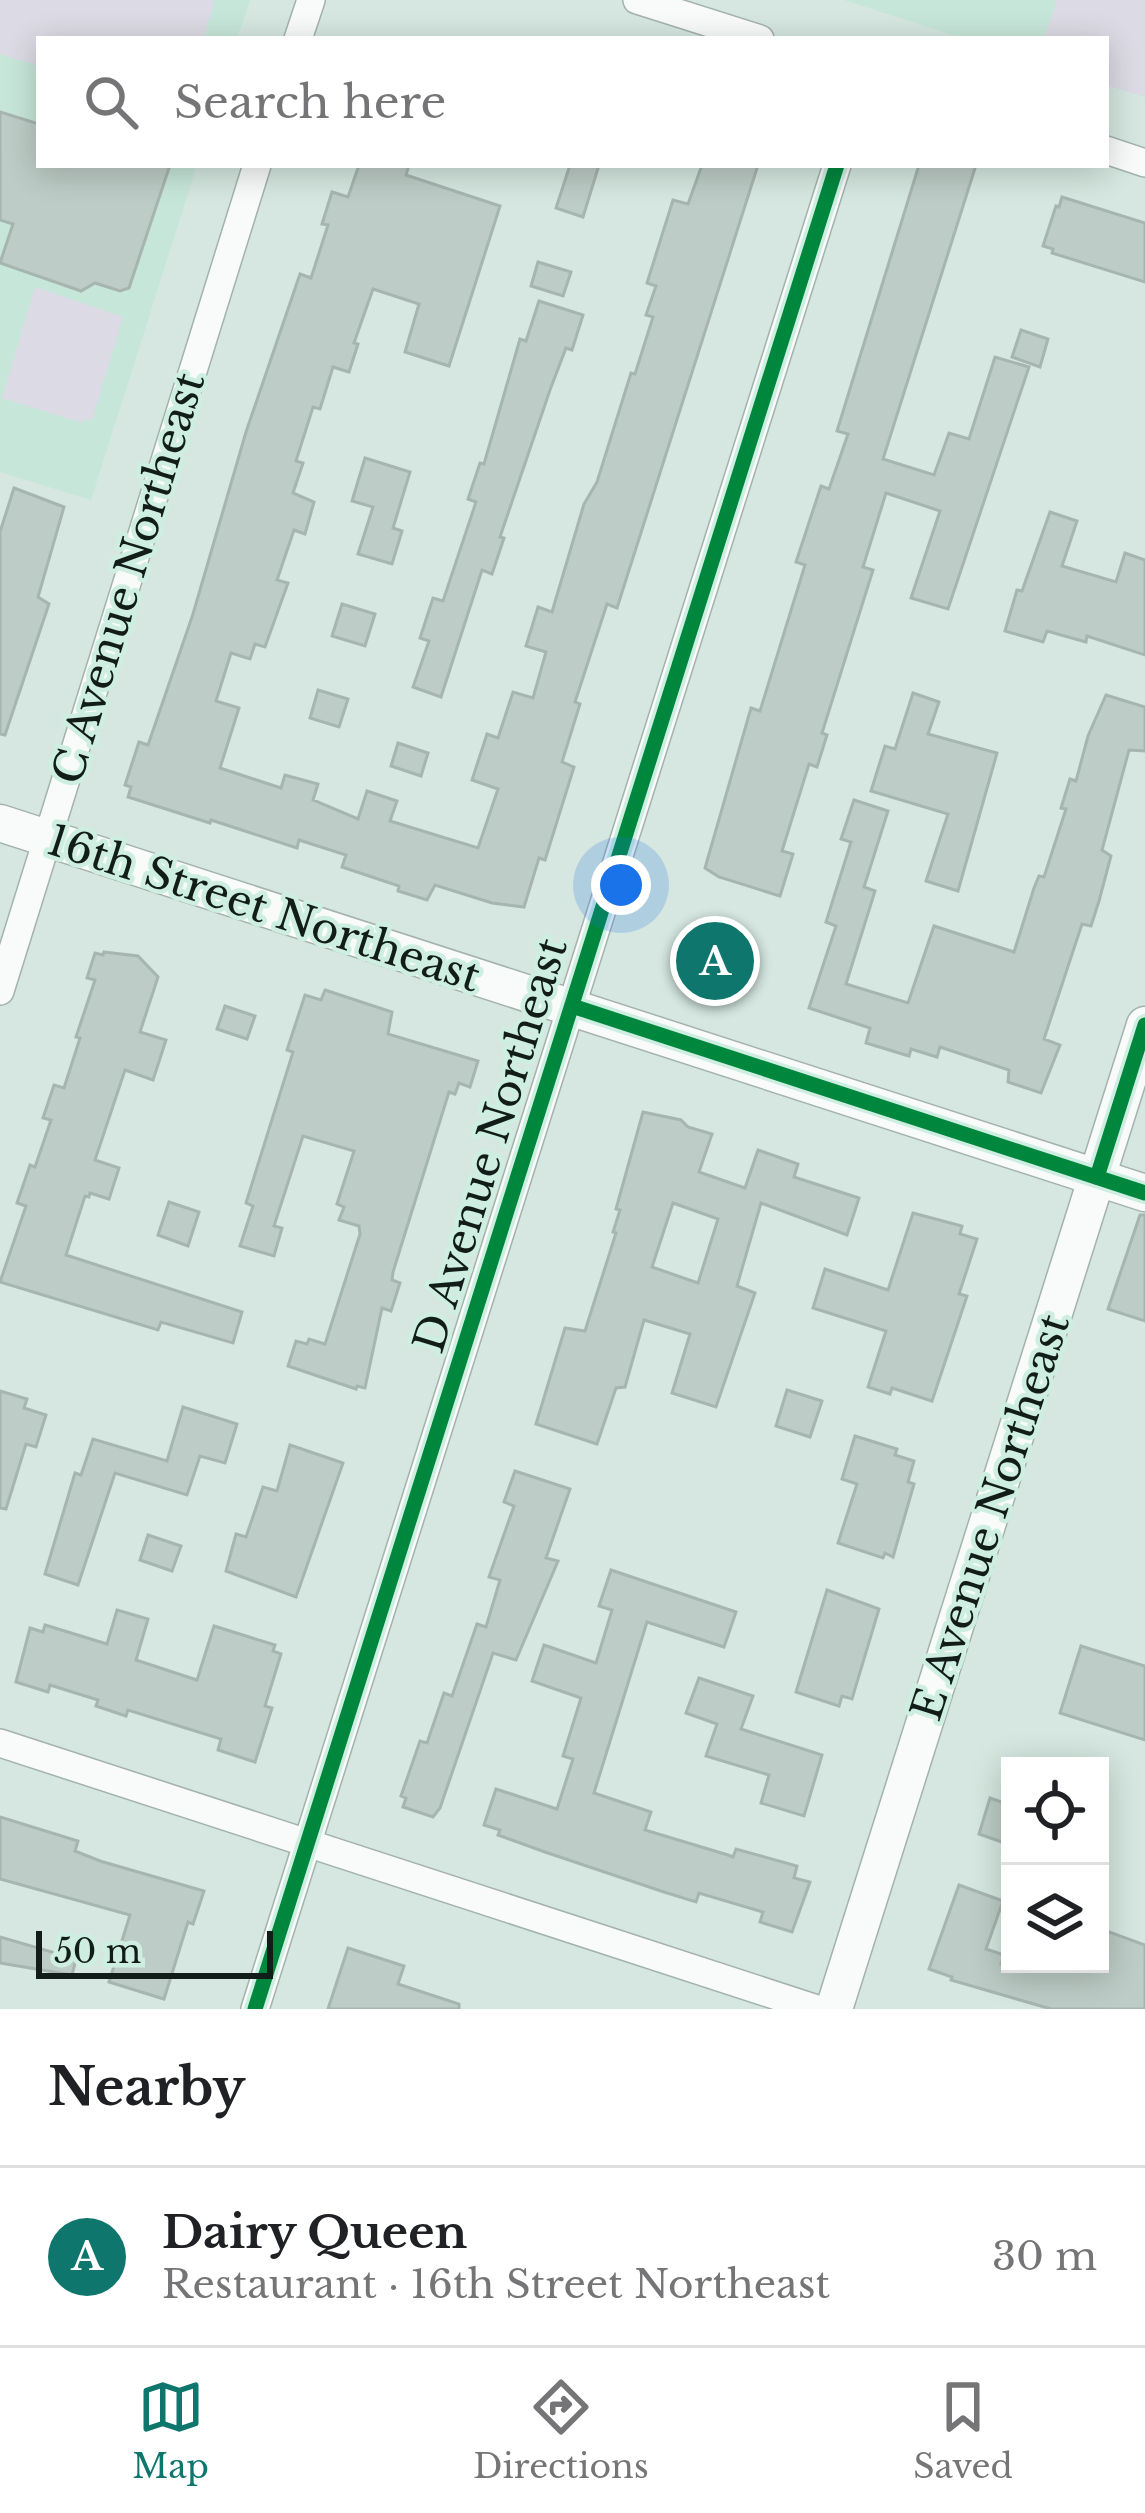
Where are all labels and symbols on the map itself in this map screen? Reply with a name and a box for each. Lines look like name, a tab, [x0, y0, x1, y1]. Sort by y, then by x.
street label: C Avenue Northeast	[41, 366, 215, 790]
street label: 16th Street Northeast	[41, 813, 487, 1003]
your location	[591, 855, 651, 915]
pin: A	[676, 916, 754, 1006]
street label: D Avenue Northeast	[402, 931, 578, 1359]
street label: E Avenue Northeast	[900, 1307, 1080, 1727]
scale bar	[36, 1925, 273, 1978]

